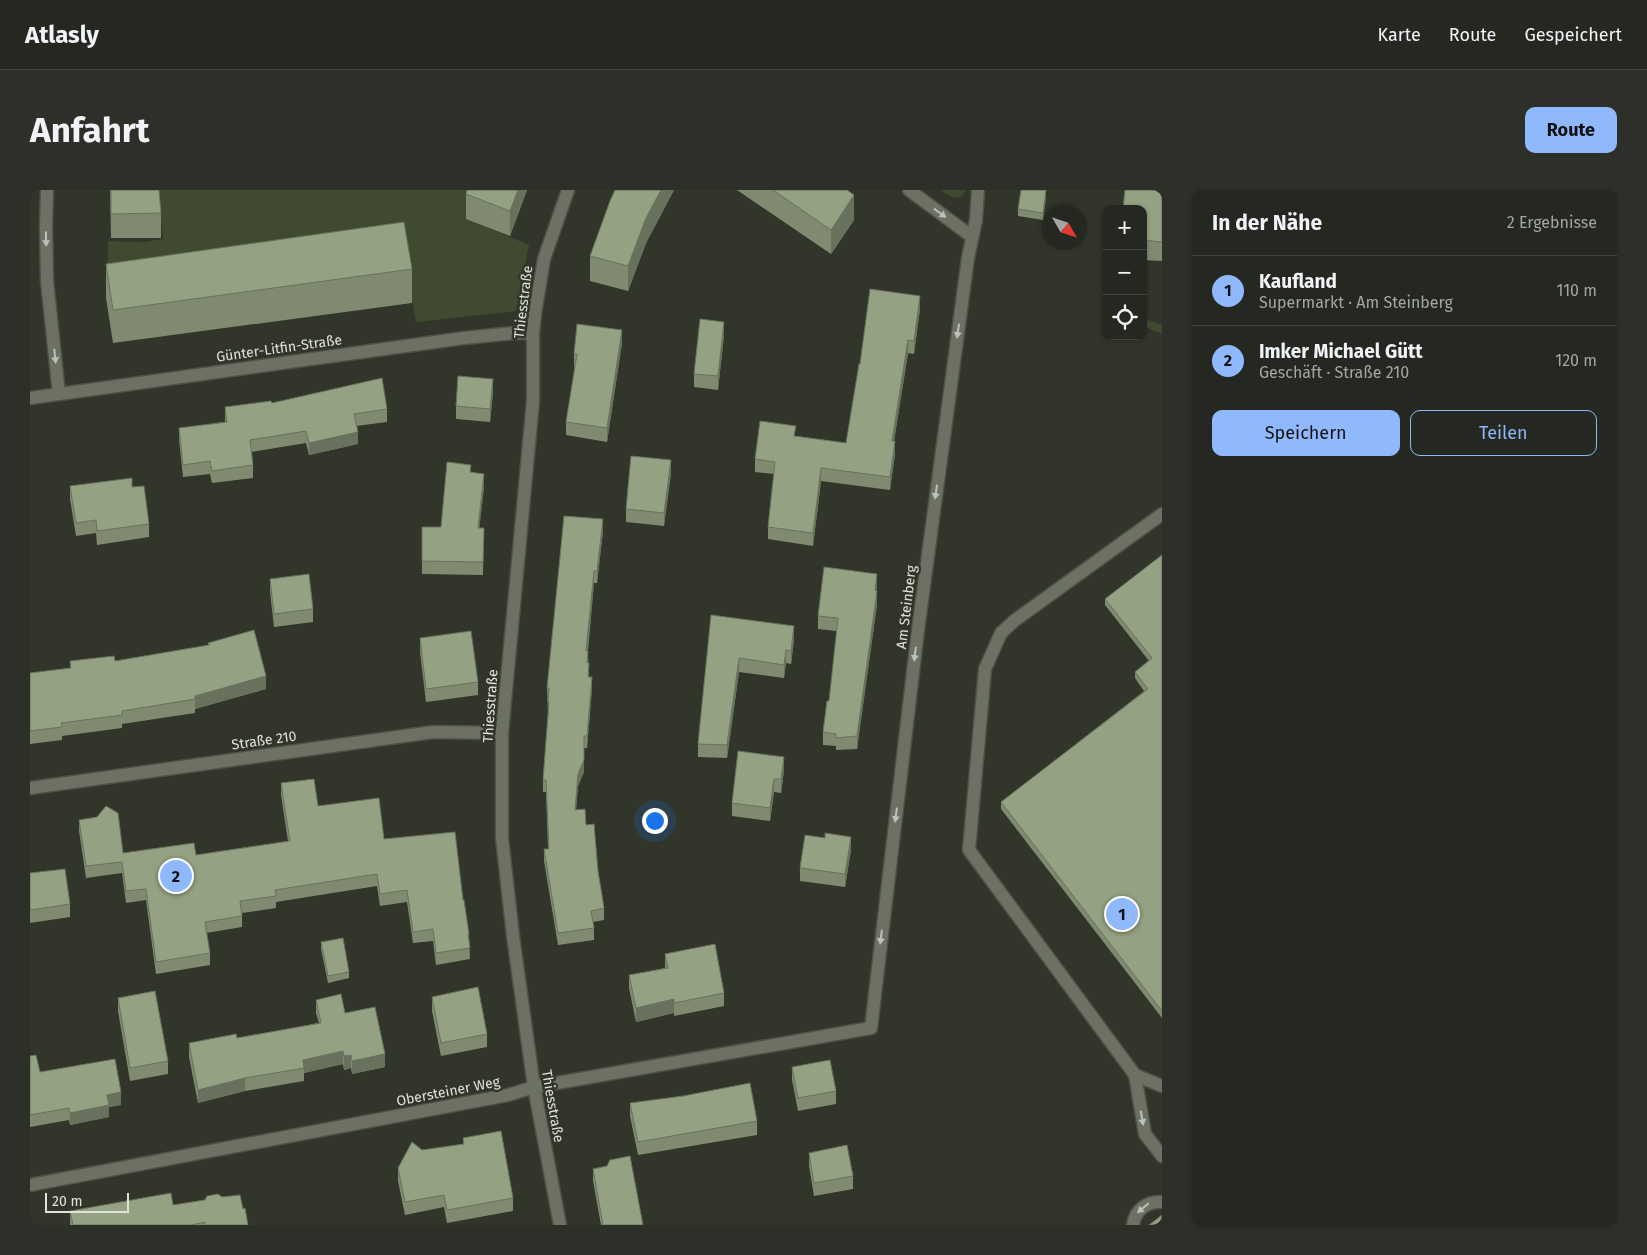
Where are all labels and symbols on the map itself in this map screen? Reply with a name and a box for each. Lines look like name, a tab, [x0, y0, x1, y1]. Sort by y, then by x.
north arrow	[1042, 205, 1087, 250]
one-way arrow	[933, 208, 947, 218]
one-way arrow	[42, 231, 50, 247]
street label: Thiesstraße	[511, 265, 536, 340]
one-way arrow	[954, 324, 962, 340]
street label: Günter-Litfin-Straße	[215, 331, 343, 366]
one-way arrow	[51, 348, 59, 364]
one-way arrow	[932, 485, 940, 501]
street label: Am Steinberg	[893, 563, 920, 650]
one-way arrow	[911, 646, 919, 662]
street label: Thiesstraße	[479, 669, 502, 743]
street label: Straße 210	[231, 728, 298, 753]
one-way arrow	[892, 807, 900, 823]
your location	[642, 808, 668, 834]
pin: 2	[160, 857, 192, 895]
pin: 1	[1106, 895, 1138, 933]
one-way arrow	[877, 930, 885, 946]
street label: Thiesstraße	[538, 1068, 567, 1144]
street label: Obersteiner Weg	[395, 1073, 502, 1110]
one-way arrow	[1139, 1110, 1147, 1126]
scale bar	[45, 1190, 129, 1213]
one-way arrow	[1137, 1203, 1150, 1214]

